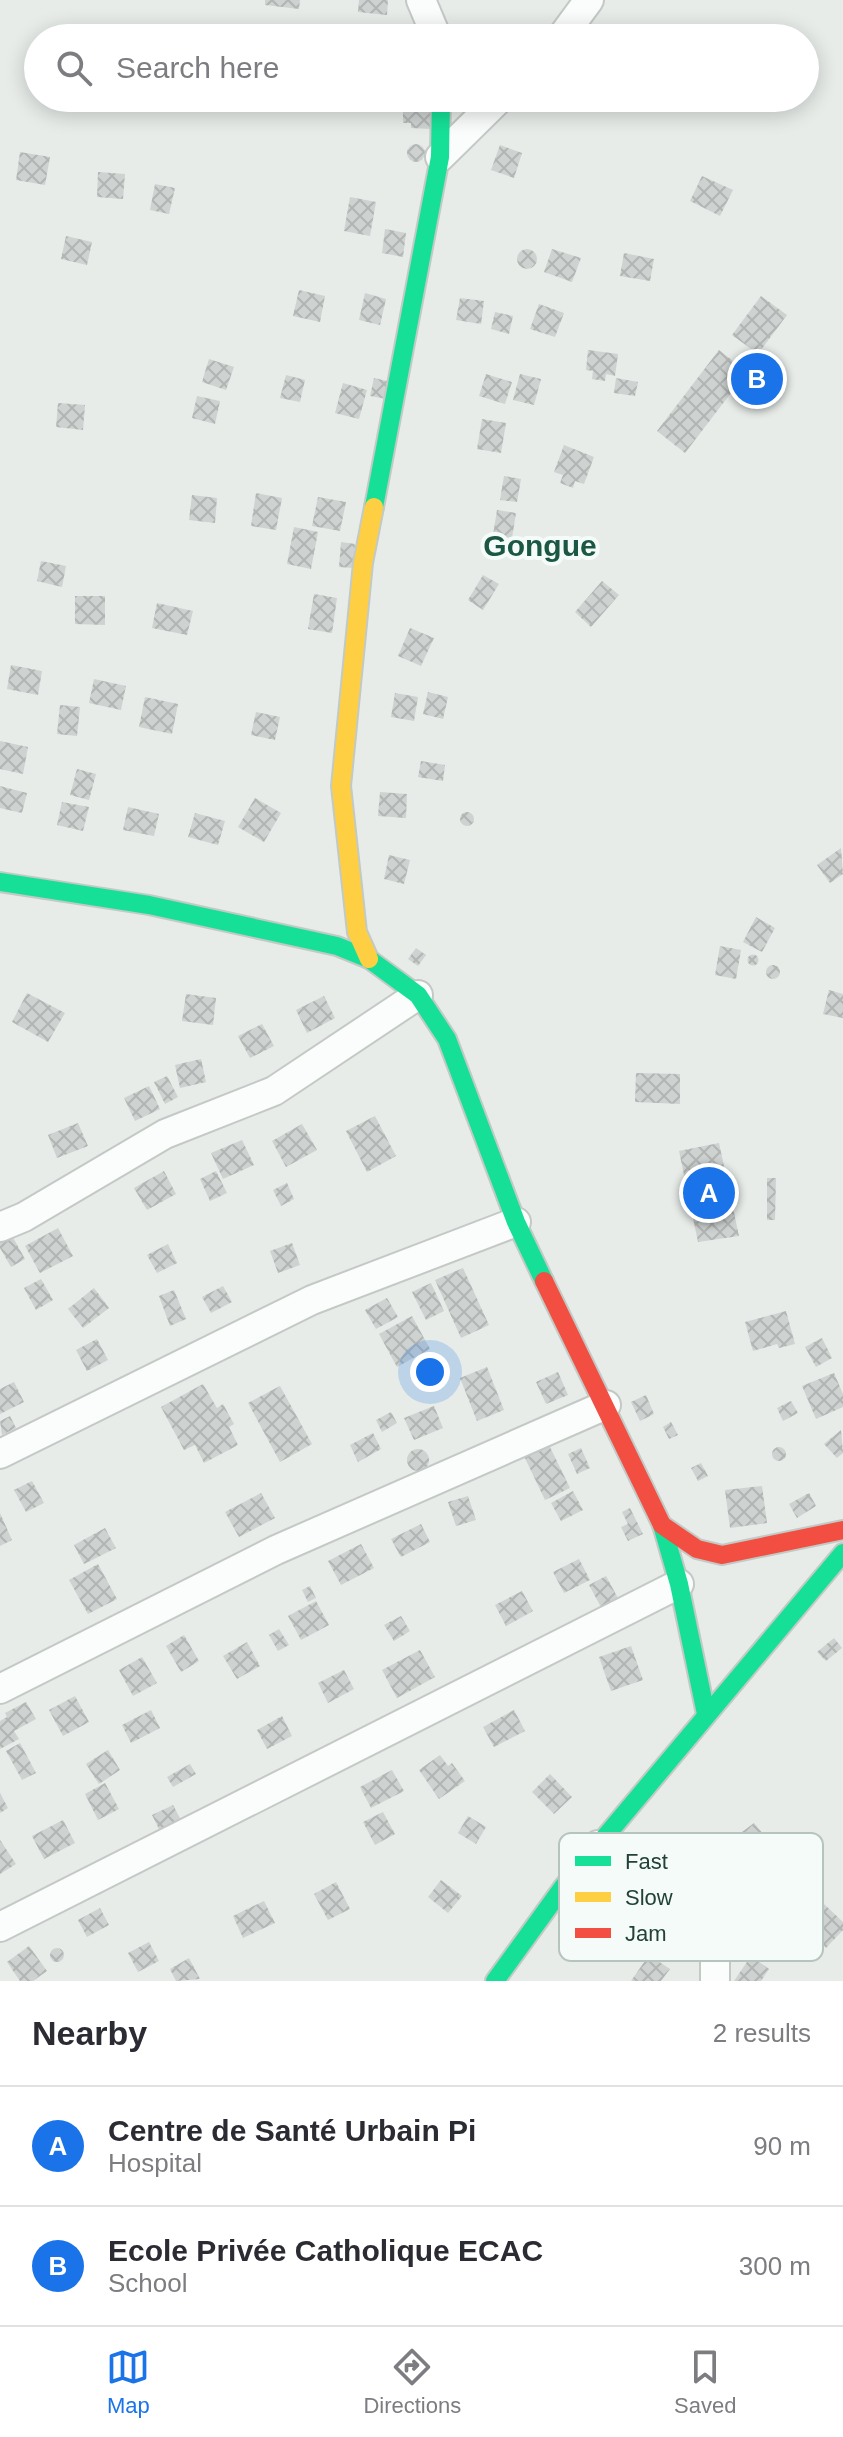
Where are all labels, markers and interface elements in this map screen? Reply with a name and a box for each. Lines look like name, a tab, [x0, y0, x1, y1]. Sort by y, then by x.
search box	[24, 24, 819, 112]
icon: search	[52, 46, 96, 90]
text: Search here	[116, 51, 279, 84]
pin: B	[731, 349, 783, 409]
district label: Gongue	[483, 529, 597, 562]
pin: A	[683, 1163, 735, 1223]
your location	[410, 1352, 450, 1392]
legend	[559, 1833, 823, 1961]
text: Fast	[625, 1849, 668, 1874]
text: Slow	[625, 1885, 673, 1910]
text: Jam	[625, 1921, 667, 1946]
text: Nearby	[32, 2014, 147, 2052]
text: 2 results	[713, 2018, 811, 2048]
text: Centre de Santé Urbain Pi	[108, 2114, 476, 2147]
text: A	[49, 2131, 67, 2161]
text: 90 m	[753, 2131, 811, 2161]
text: Hospital	[108, 2148, 202, 2178]
text: Ecole Privée Catholique ECAC	[108, 2234, 543, 2267]
text: B	[49, 2251, 67, 2281]
text: 300 m	[739, 2251, 811, 2281]
text: School	[108, 2268, 188, 2298]
tab: Map	[106, 2345, 150, 2419]
tab: Directions	[363, 2345, 461, 2419]
tab: Saved	[674, 2345, 737, 2419]

